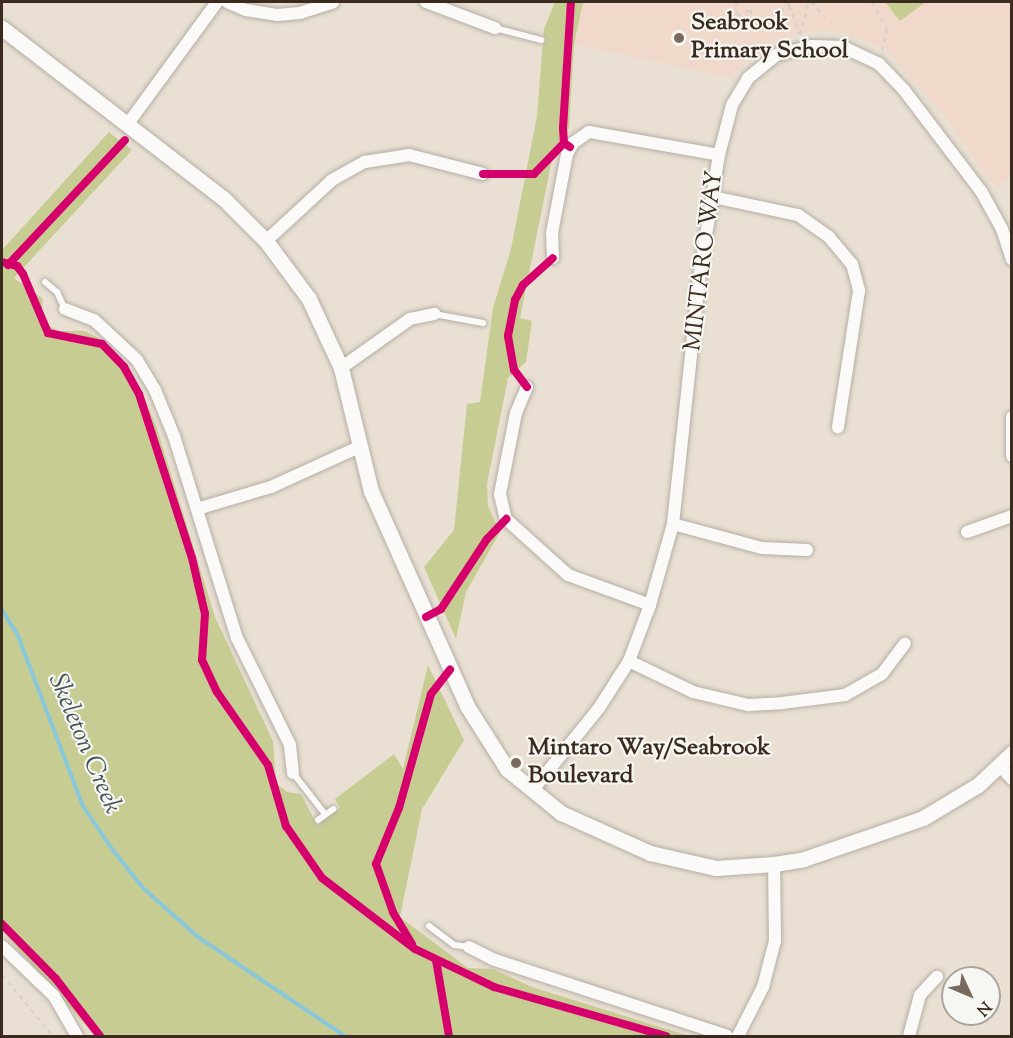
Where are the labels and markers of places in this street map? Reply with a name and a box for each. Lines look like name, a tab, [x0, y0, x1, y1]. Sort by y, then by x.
place label: Seabrook Primary School	[691, 10, 848, 66]
marker: Seabrook Primary School	[672, 31, 686, 45]
place label: Mintaro Way/Seabrook Boulevard	[528, 735, 770, 791]
marker: Mintaro Way/Seabrook Boulevard	[509, 756, 523, 770]

